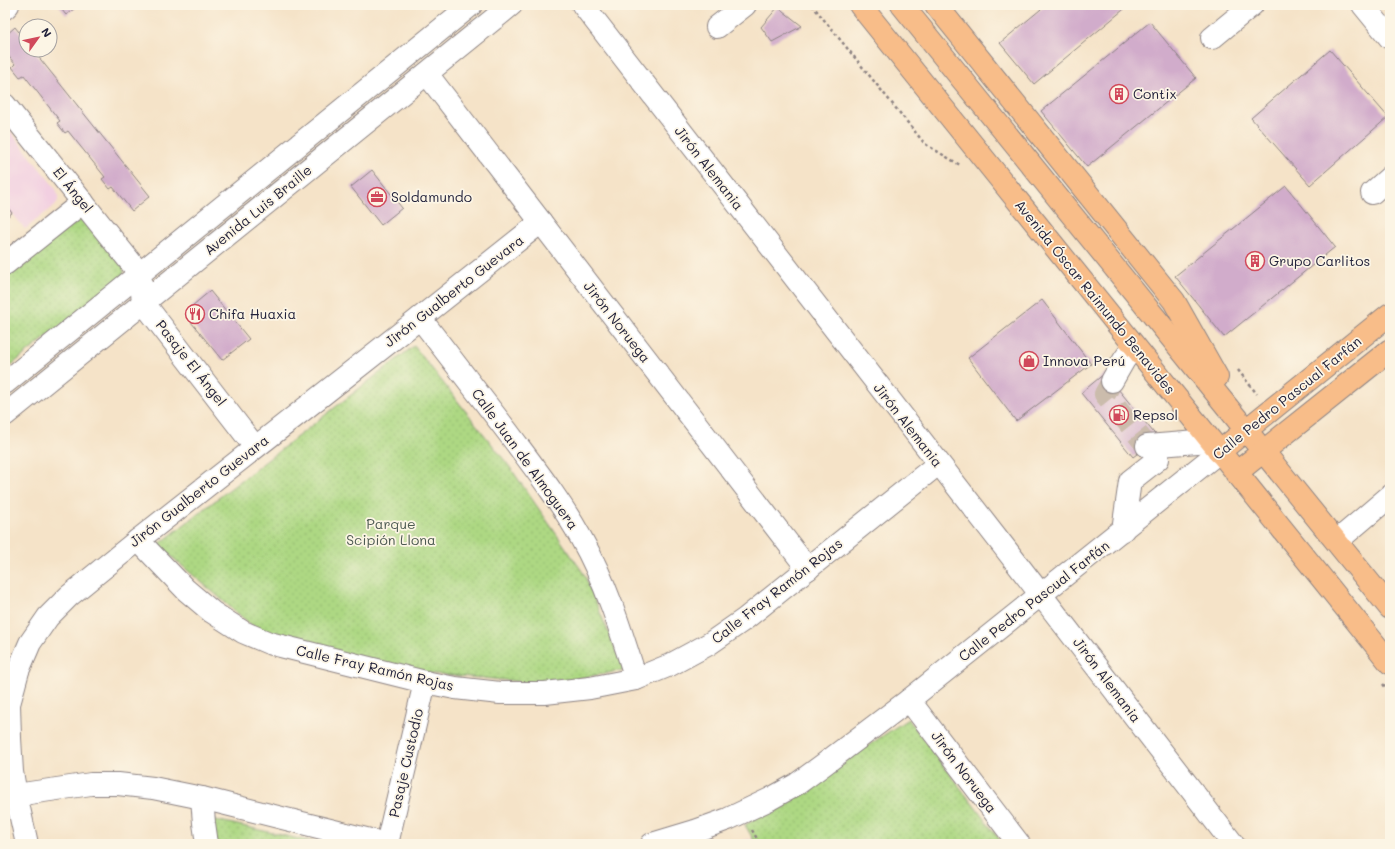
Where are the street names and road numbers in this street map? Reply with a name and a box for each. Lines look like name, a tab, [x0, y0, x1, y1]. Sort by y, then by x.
street label: Jirón Alemania	[670, 122, 748, 214]
street label: Avenida Luis Braille	[200, 160, 316, 259]
street label: El Ángel	[49, 163, 98, 217]
street label: Avenida Óscar Raimundo Benavides	[1011, 196, 1180, 398]
street label: Jirón Gualberto Guevara	[380, 230, 527, 351]
street label: Jirón Noruega	[580, 277, 655, 366]
street label: Pasaje El Ángel	[152, 316, 231, 410]
street label: Calle Pedro Pascual Farfán	[1208, 332, 1365, 464]
street label: Jirón Alemania	[869, 379, 947, 471]
street label: Calle Juan de Almoguera	[468, 384, 583, 533]
street label: Jirón Gualberto Guevara	[125, 430, 272, 551]
street label: Calle Fray Ramón Rojas	[707, 534, 846, 648]
street label: Calle Pedro Pascual Farfán	[954, 536, 1113, 665]
street label: Jirón Alemania	[1069, 633, 1146, 726]
street label: Calle Fray Ramón Rojas	[294, 640, 456, 695]
street label: Pasaje Custodio	[384, 707, 427, 819]
street label: Jirón Noruega	[927, 727, 1002, 817]

